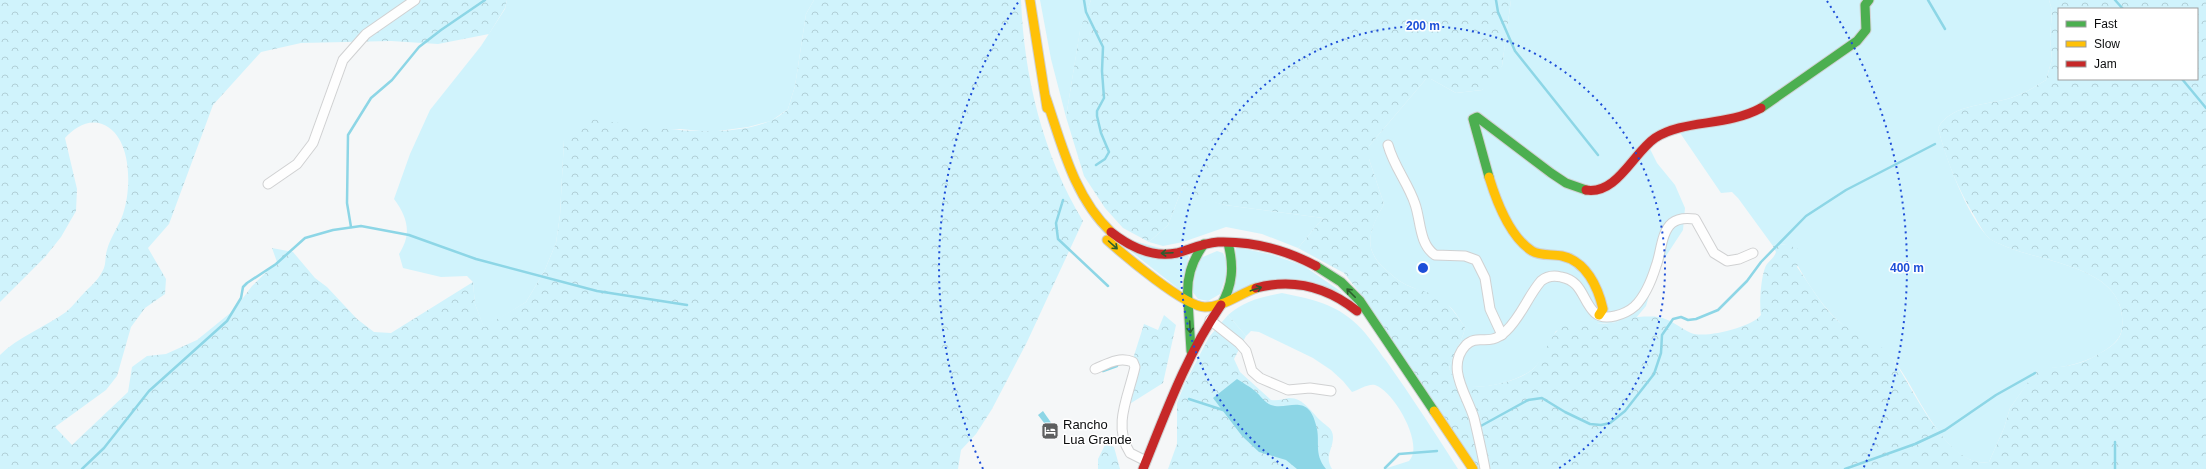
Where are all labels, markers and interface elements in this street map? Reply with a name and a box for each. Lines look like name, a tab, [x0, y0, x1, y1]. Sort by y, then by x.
legend	[2058, 8, 2198, 80]
text: Fast	[2094, 17, 2118, 31]
text: 200 m	[1406, 19, 1440, 33]
text: Slow	[2094, 37, 2120, 51]
text: Jam	[2094, 57, 2117, 71]
one-way arrow	[1108, 240, 1118, 249]
one-way arrow	[1161, 250, 1174, 257]
centre of rings	[1416, 261, 1430, 275]
text: 400 m	[1890, 261, 1924, 275]
one-way arrow	[1250, 285, 1263, 292]
one-way arrow	[1347, 288, 1356, 298]
one-way arrow	[1186, 320, 1194, 333]
place label: Rancho Lua Grande	[1063, 417, 1132, 447]
hotel icon: Rancho Lua Grande	[1040, 421, 1060, 441]

